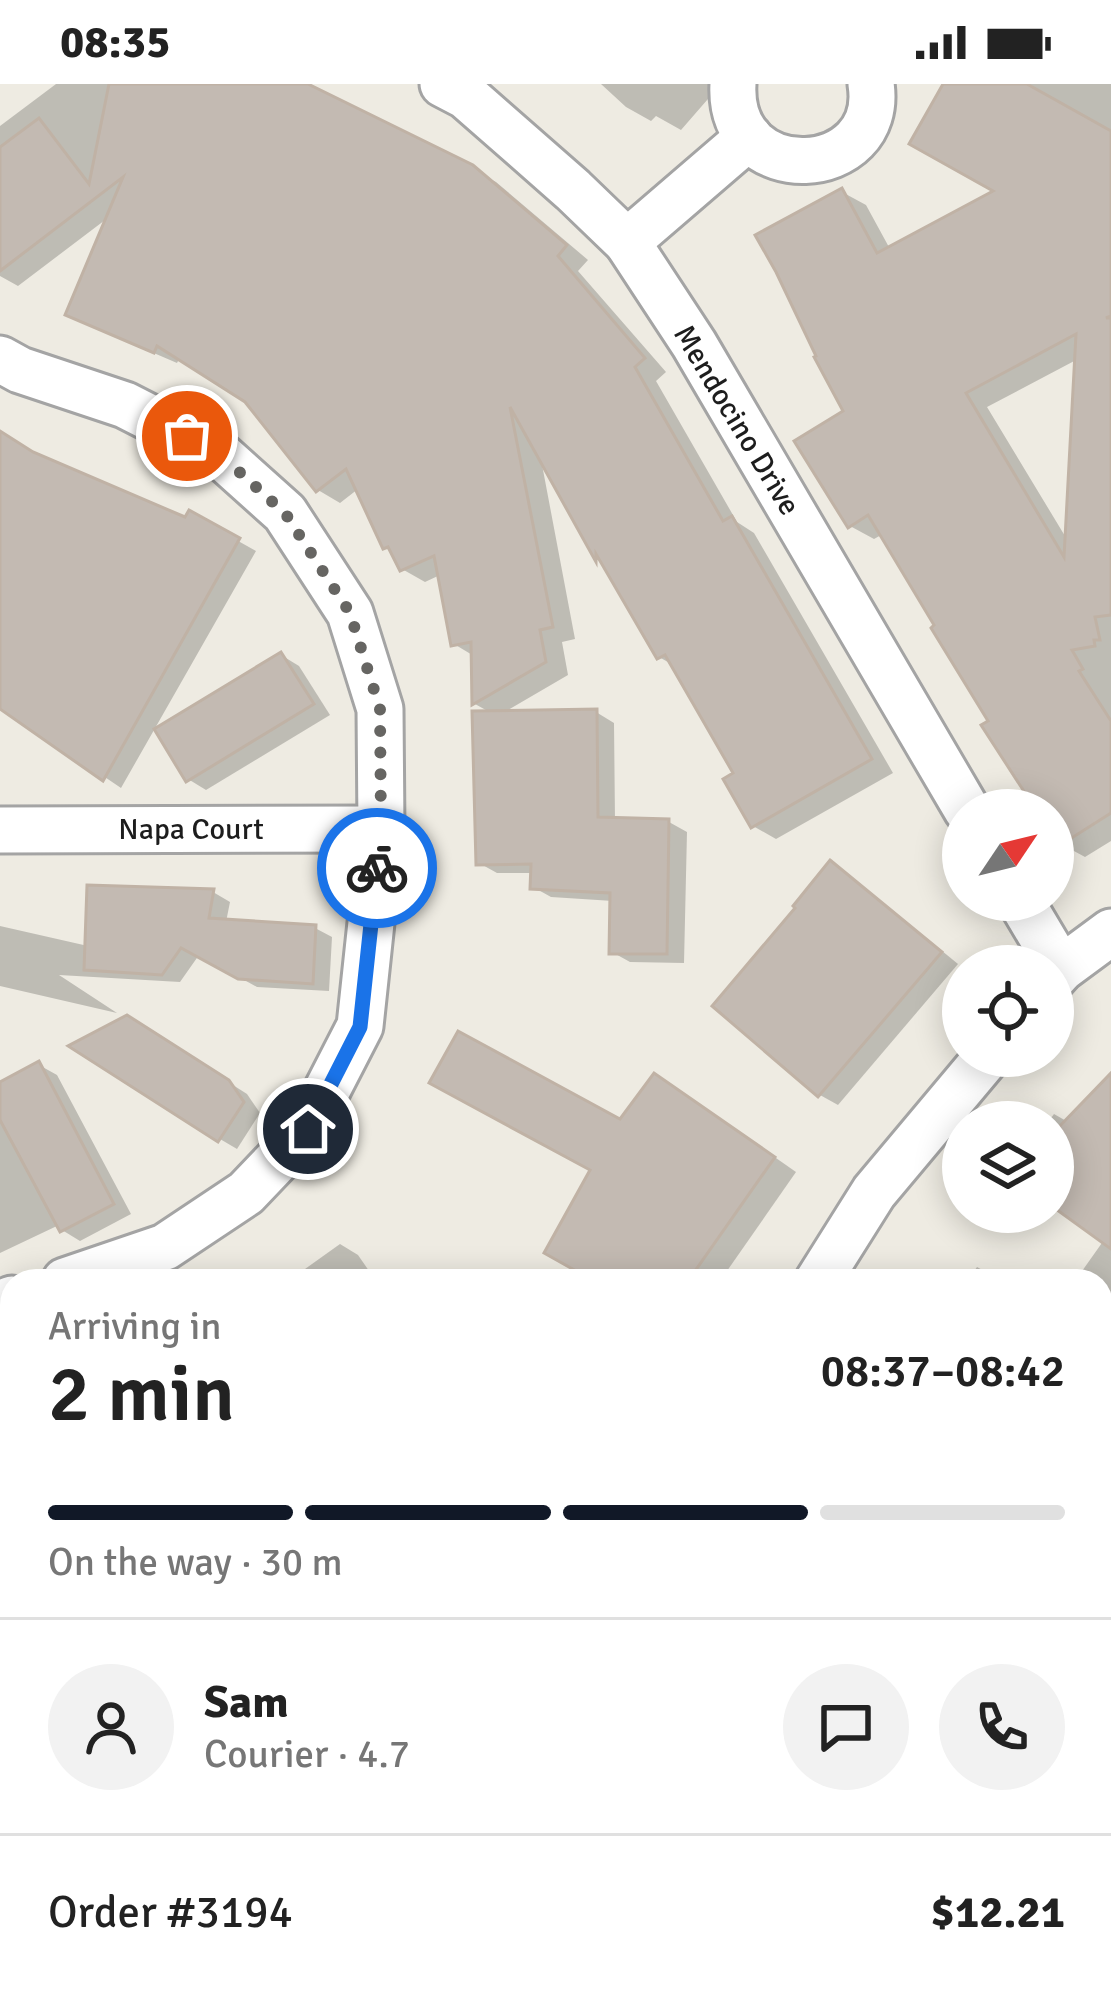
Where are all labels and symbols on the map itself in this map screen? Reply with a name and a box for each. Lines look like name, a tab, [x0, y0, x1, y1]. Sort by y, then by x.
street label: Mendocino Drive	[665, 318, 808, 522]
pin	[136, 385, 238, 487]
north arrow	[942, 789, 1074, 921]
courier	[317, 808, 437, 928]
street label: Napa Court	[118, 811, 264, 848]
pin	[257, 1078, 359, 1180]

